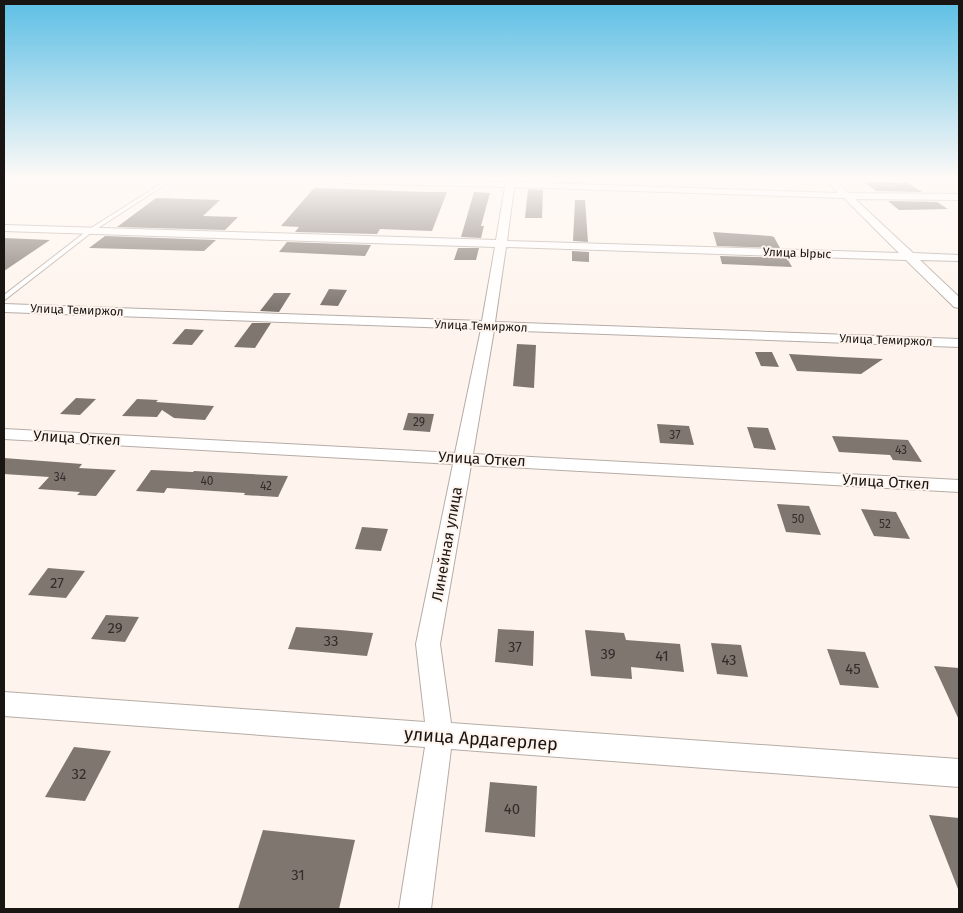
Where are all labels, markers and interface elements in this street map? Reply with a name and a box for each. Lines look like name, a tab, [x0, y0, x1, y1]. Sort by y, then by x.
street label: Улица Ырыс	[763, 245, 832, 261]
street label: Улица Темиржол	[30, 301, 124, 319]
street label: Улица Темиржол	[434, 317, 528, 335]
street label: Улица Темиржол	[839, 331, 933, 349]
house number: 29	[413, 415, 425, 429]
street label: Улица Откел	[33, 427, 121, 449]
house number: 37	[669, 428, 681, 442]
house number: 43	[895, 443, 907, 457]
street label: Улица Откел	[438, 448, 526, 470]
house number: 34	[54, 470, 67, 484]
street label: Улица Откел	[842, 471, 930, 493]
house number: 40	[200, 474, 214, 488]
house number: 42	[260, 479, 272, 493]
street label: Линейная улица	[428, 485, 466, 603]
house number: 50	[792, 512, 805, 526]
house number: 52	[879, 517, 891, 531]
house number: 27	[50, 574, 64, 592]
house number: 29	[107, 619, 123, 637]
house number: 33	[324, 632, 338, 650]
house number: 37	[508, 638, 522, 656]
house number: 39	[600, 645, 616, 663]
house number: 41	[655, 647, 669, 665]
house number: 43	[721, 651, 737, 669]
house number: 45	[845, 660, 861, 678]
street label: улица Ардагерлер	[403, 723, 559, 755]
house number: 32	[72, 765, 86, 783]
house number: 40	[504, 800, 520, 818]
house number: 31	[291, 866, 305, 884]

